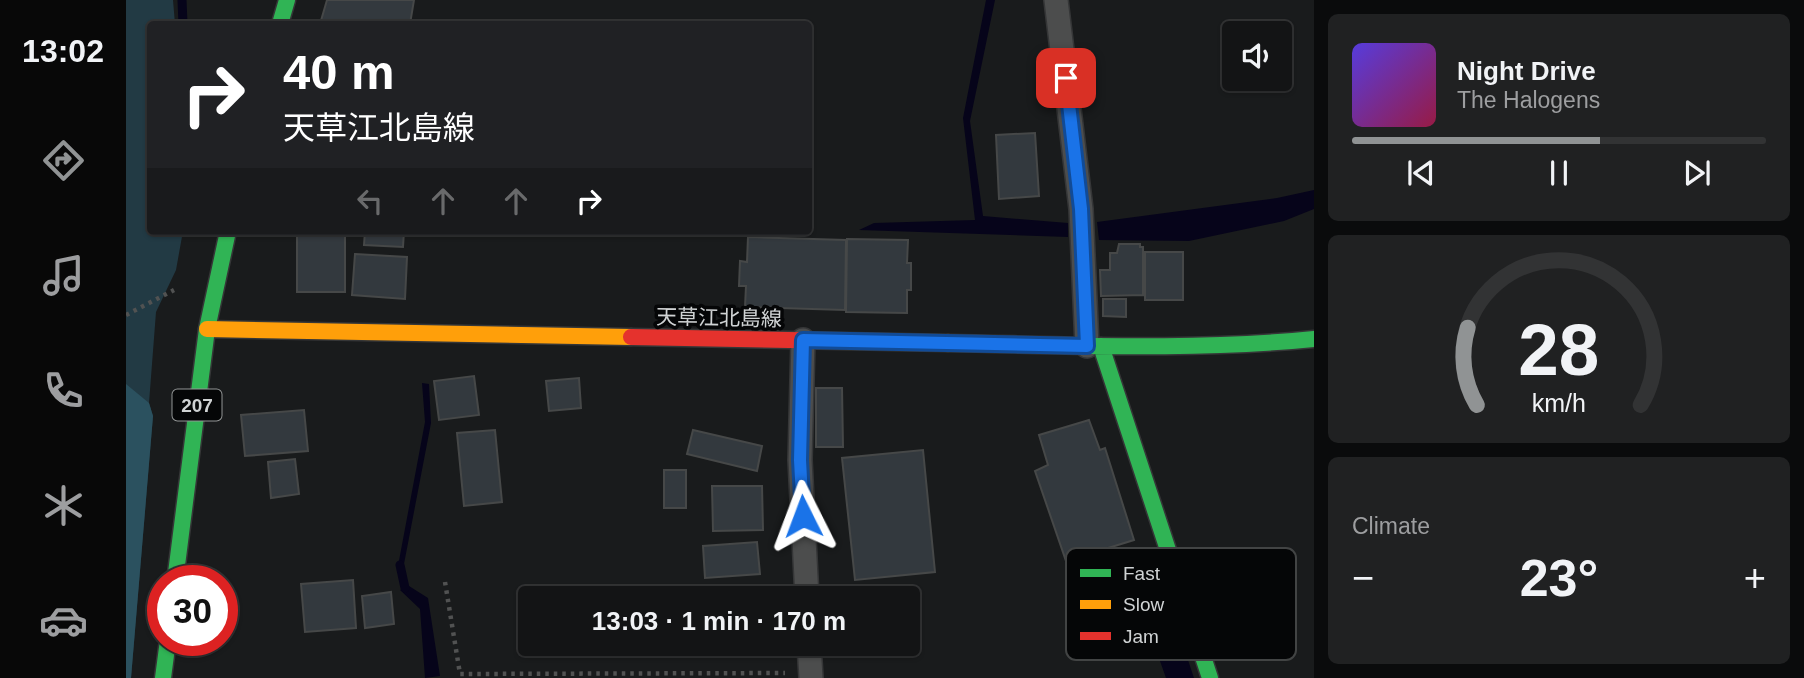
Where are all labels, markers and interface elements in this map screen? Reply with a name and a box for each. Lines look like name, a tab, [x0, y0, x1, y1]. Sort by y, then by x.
map controls	[1222, 21, 1292, 91]
button: sound	[1222, 21, 1292, 91]
text: 13:02	[22, 33, 104, 69]
text: 40 m	[283, 45, 395, 99]
pin	[1036, 48, 1096, 108]
icon: right	[168, 49, 259, 140]
text: Night Drive	[1457, 56, 1596, 86]
icon: arrive	[1047, 59, 1085, 97]
text: The Halogens	[1457, 87, 1600, 113]
text: 天草江北島線	[283, 110, 475, 146]
icon: directions	[39, 136, 88, 185]
icon: previous	[1402, 154, 1440, 192]
icon: pause	[1540, 154, 1578, 192]
icon: next	[1678, 154, 1716, 192]
icon: left	[351, 182, 389, 220]
icon: ahead	[424, 182, 462, 220]
icon: ahead	[497, 182, 535, 220]
icon: right	[570, 182, 608, 220]
icon: music	[39, 251, 88, 300]
street label: 天草江北島線	[656, 305, 782, 330]
text: 28	[1519, 309, 1599, 390]
icon: phone	[39, 366, 88, 415]
text: km/h	[1532, 389, 1586, 417]
road number: 207	[172, 390, 222, 420]
position arrow	[766, 479, 840, 553]
icon: climate	[39, 481, 88, 530]
text: Climate	[1352, 513, 1430, 539]
legend	[1066, 548, 1296, 660]
text: 23°	[1520, 549, 1598, 607]
text: −	[1352, 557, 1374, 599]
text: +	[1744, 557, 1766, 599]
text: Fast	[1123, 563, 1161, 584]
speed limit sign: 30	[147, 565, 238, 656]
text: Slow	[1123, 594, 1164, 615]
icon: car	[39, 596, 88, 645]
text: 13:03 · 1 min · 170 m	[592, 606, 846, 636]
text: Jam	[1123, 626, 1159, 647]

